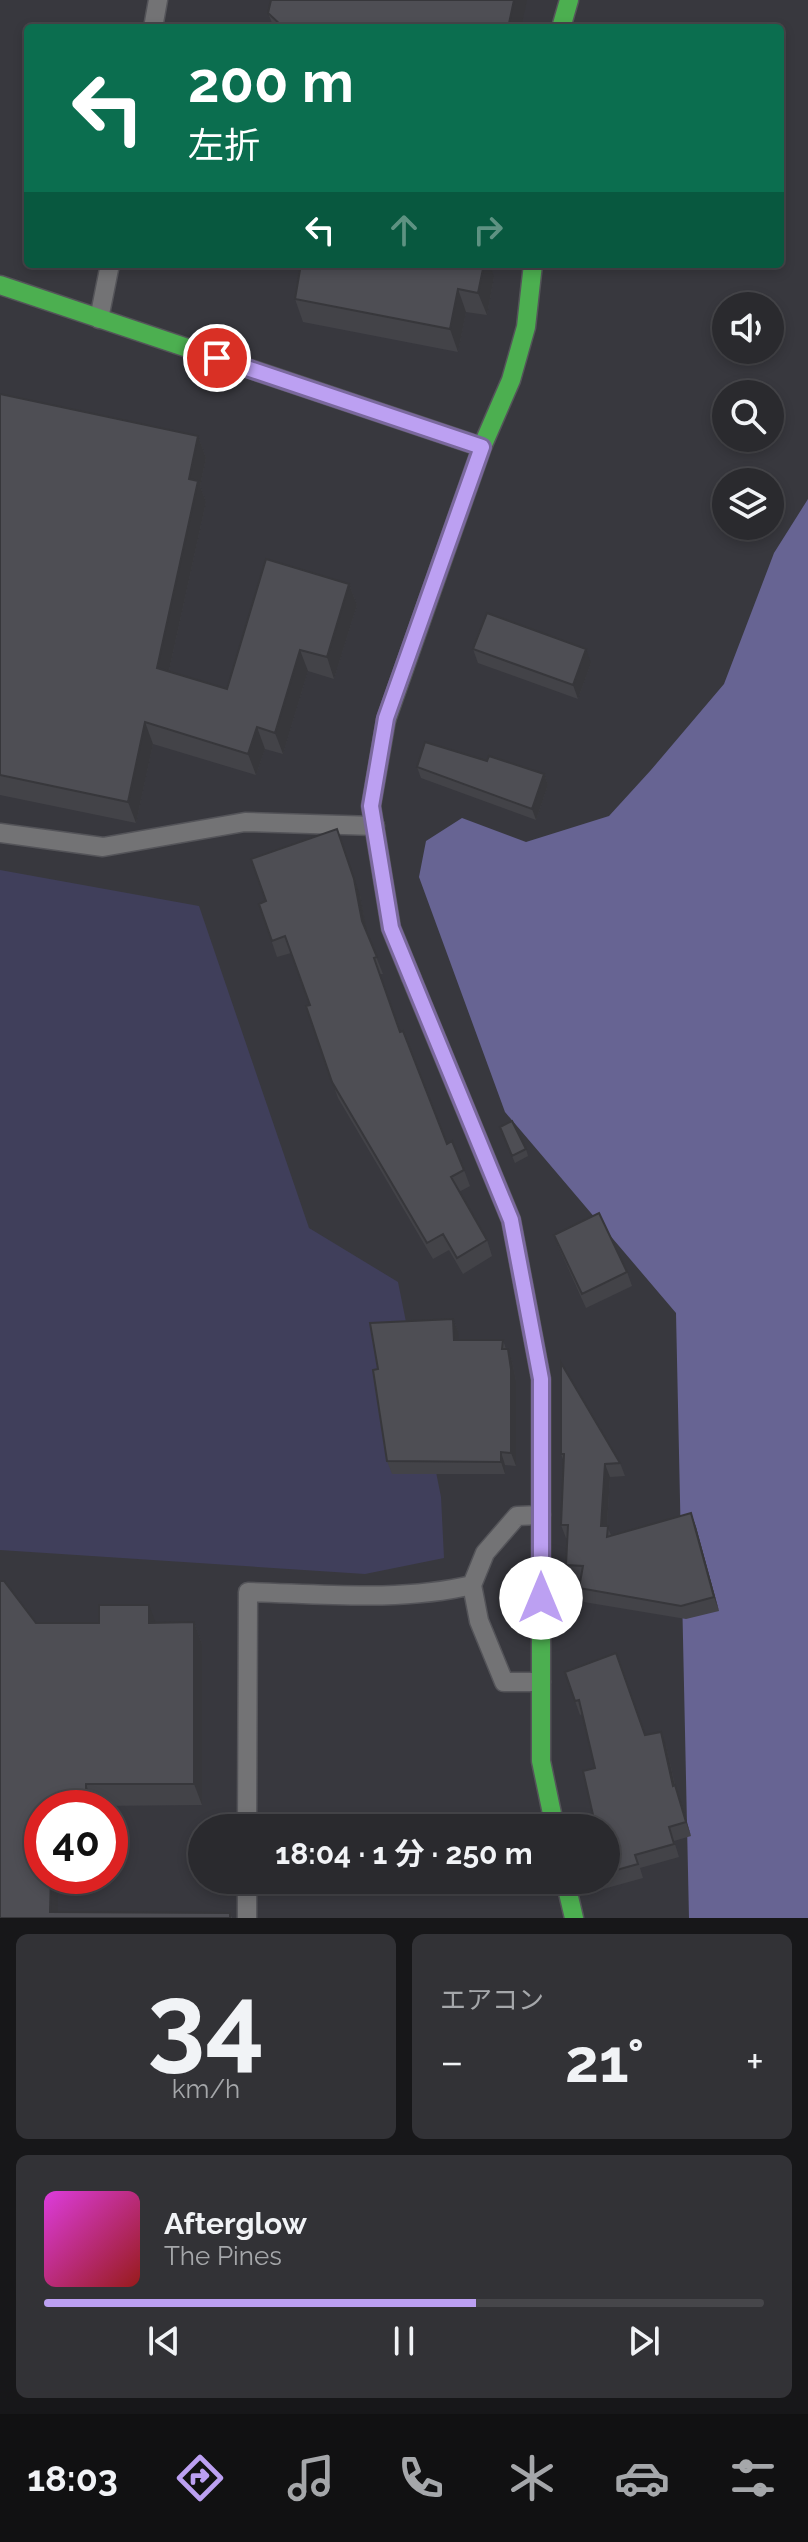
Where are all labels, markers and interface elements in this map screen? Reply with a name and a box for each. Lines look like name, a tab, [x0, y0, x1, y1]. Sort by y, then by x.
text: 200 m	[188, 49, 354, 115]
icon: left	[56, 56, 160, 160]
text: 左折	[188, 124, 260, 166]
icon: left	[298, 208, 342, 252]
icon: ahead	[382, 208, 426, 252]
icon: right	[466, 208, 510, 252]
map controls	[712, 292, 784, 540]
button: sound	[712, 292, 784, 364]
pin	[183, 324, 251, 392]
icon: arrive	[195, 336, 239, 380]
button: search	[712, 380, 784, 452]
button: layers	[712, 468, 784, 540]
position arrow	[499, 1556, 583, 1640]
speed limit sign: 40	[24, 1790, 128, 1894]
text: 18:04 · 1 分 · 250 m	[275, 1836, 533, 1871]
text: 34	[147, 1961, 265, 2083]
text: エアコン	[440, 1985, 544, 2015]
text: 21°	[565, 2026, 644, 2096]
text: −	[440, 2036, 464, 2087]
text: +	[746, 2036, 764, 2087]
text: km/h	[172, 2074, 240, 2104]
text: Afterglow	[164, 2206, 307, 2241]
text: The Pines	[164, 2241, 282, 2271]
icon: previous	[142, 2319, 186, 2363]
icon: pause	[382, 2319, 426, 2363]
icon: next	[622, 2319, 666, 2363]
icon: directions	[172, 2450, 228, 2506]
icon: music	[283, 2450, 339, 2506]
icon: phone	[393, 2450, 449, 2506]
icon: climate	[504, 2450, 560, 2506]
icon: car	[614, 2450, 670, 2506]
icon: filters	[725, 2450, 781, 2506]
text: 18:03	[27, 2457, 118, 2499]

